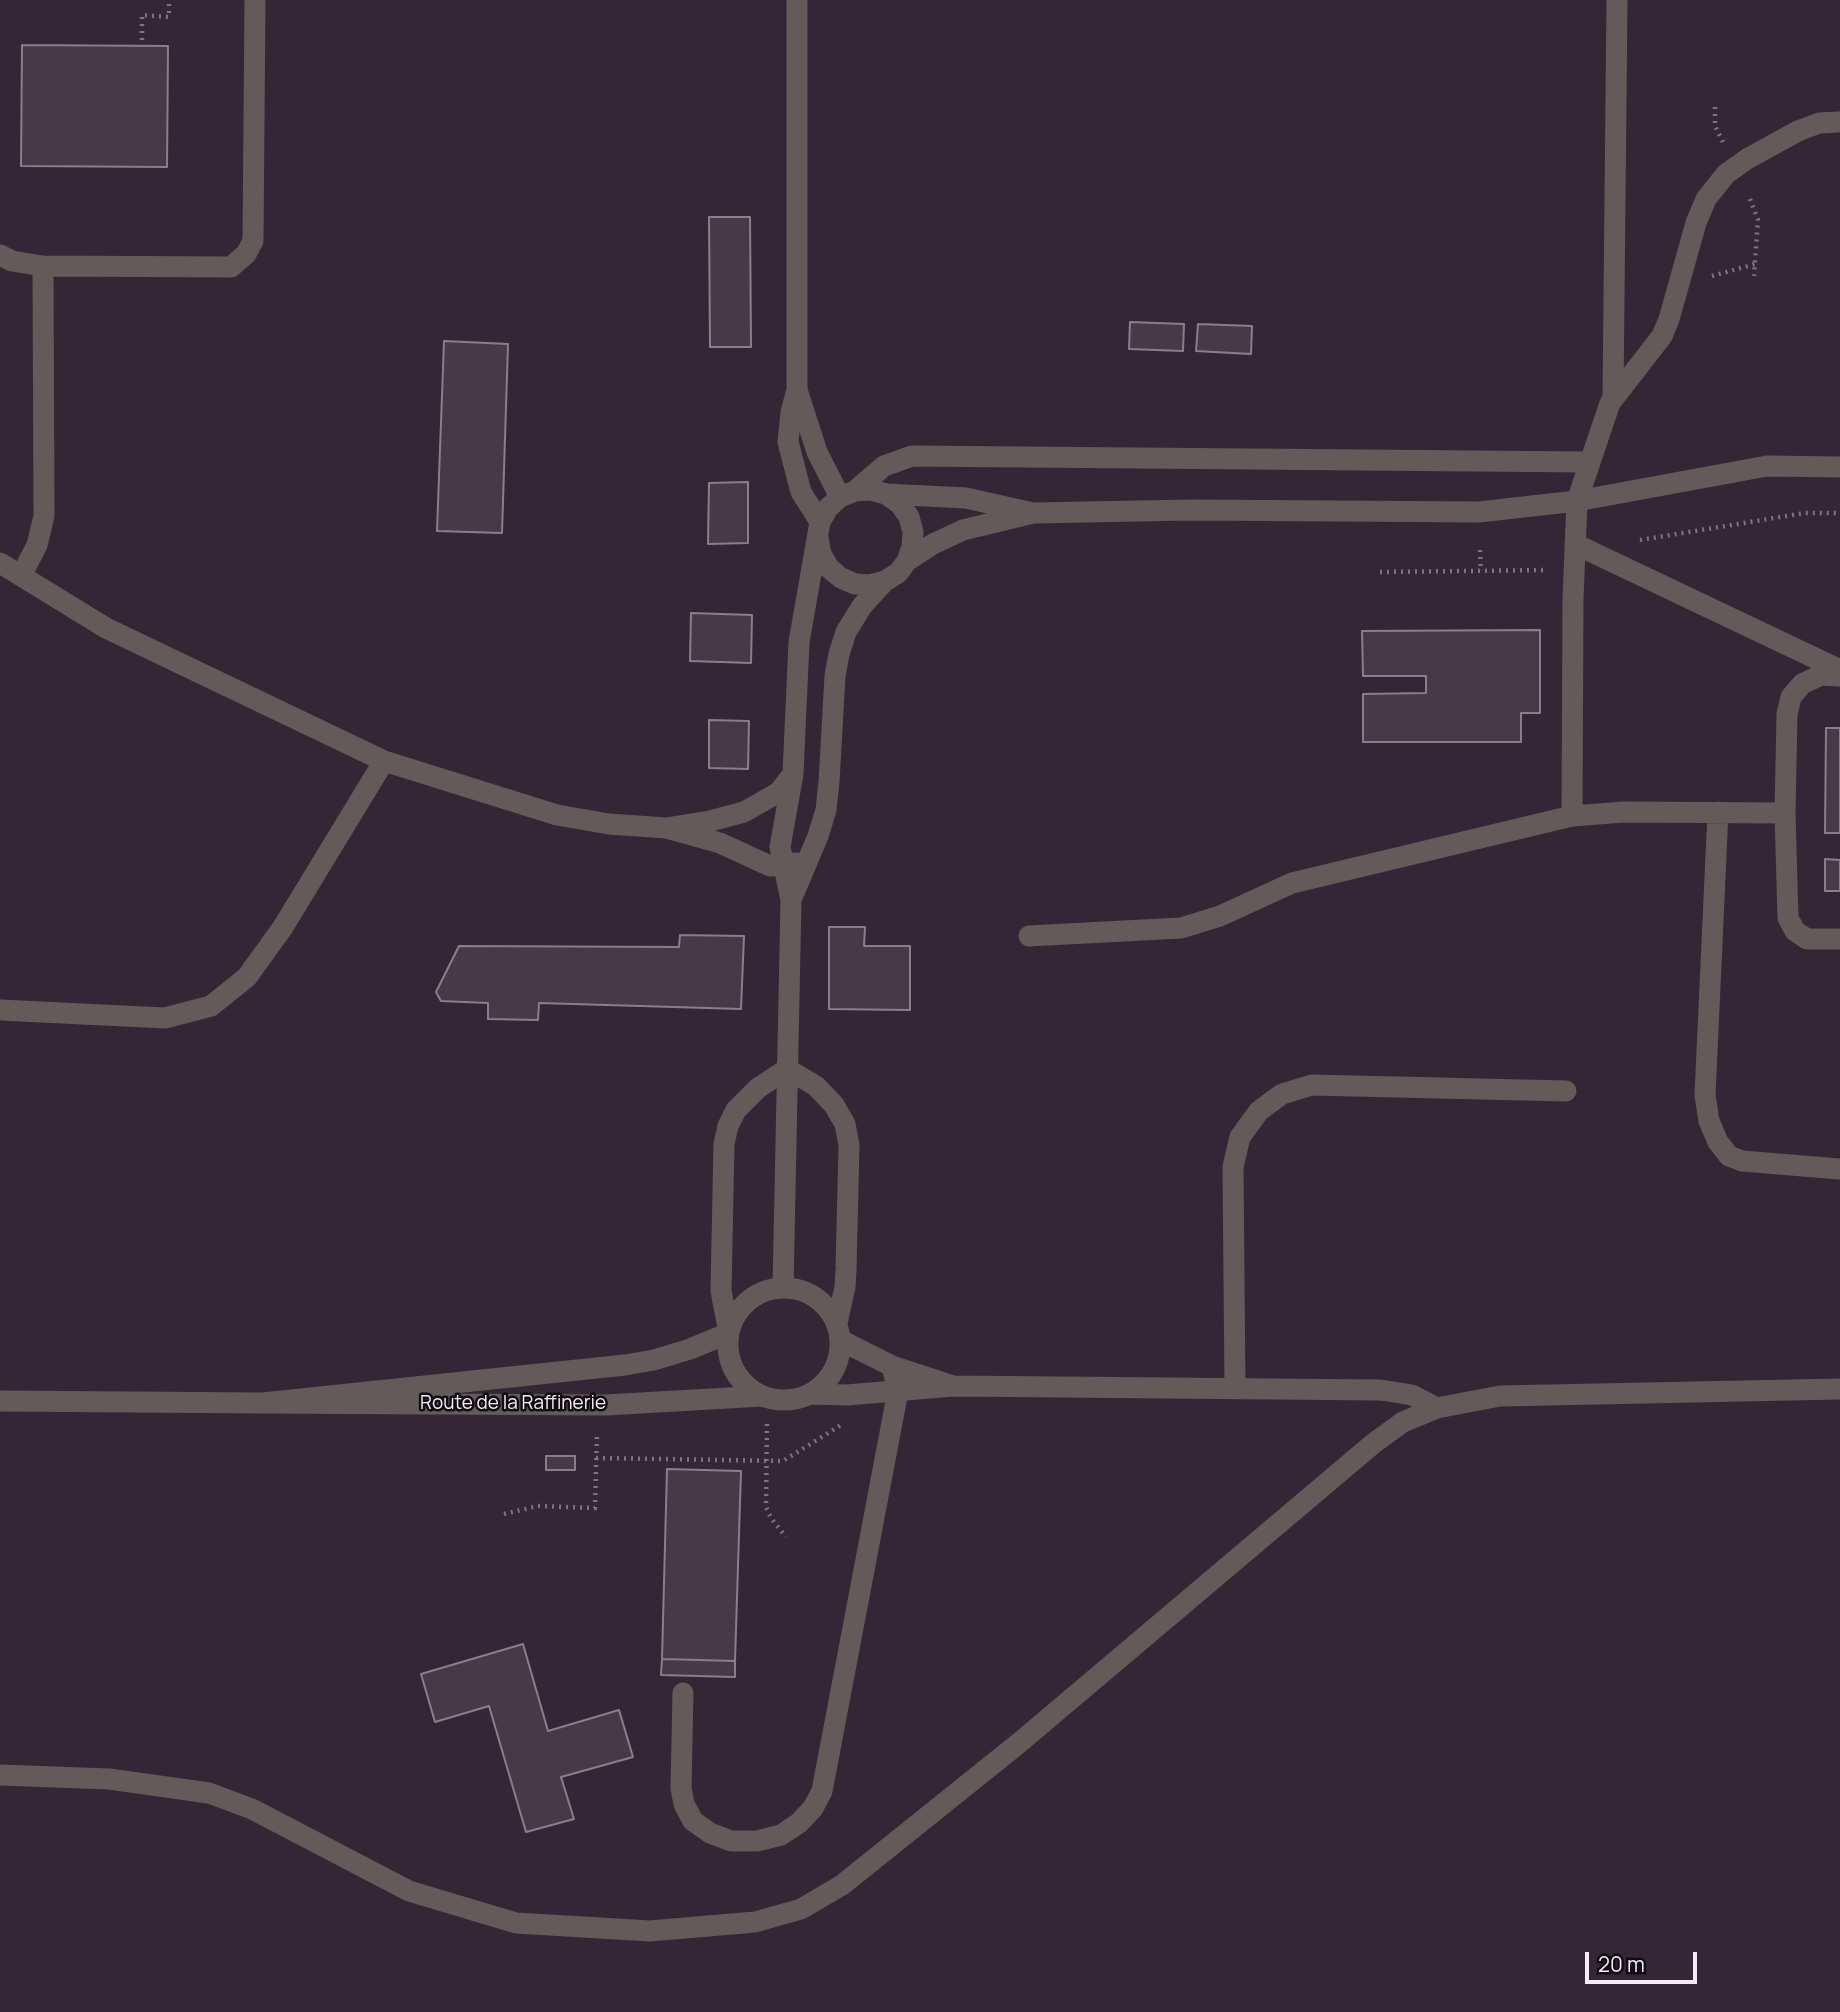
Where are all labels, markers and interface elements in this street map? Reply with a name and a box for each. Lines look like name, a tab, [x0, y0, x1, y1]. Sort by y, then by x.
street label: Route de la Raffinerie	[420, 1393, 606, 1415]
scale bar	[1588, 1938, 1700, 1982]
text: 20 m	[1598, 1950, 1645, 1978]

